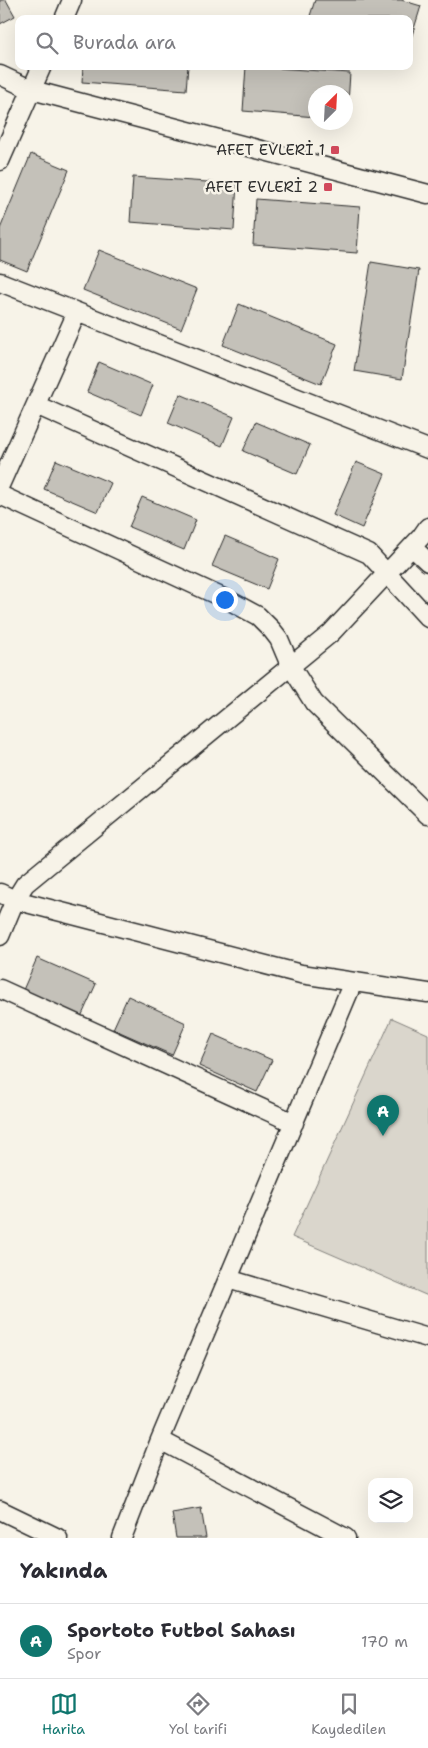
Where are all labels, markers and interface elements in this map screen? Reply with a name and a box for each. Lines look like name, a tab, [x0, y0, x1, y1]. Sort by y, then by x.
search box	[15, 15, 413, 70]
icon: search	[33, 29, 61, 57]
text: Burada ara	[73, 30, 176, 55]
north arrow	[308, 85, 353, 130]
place label: AFET EVLERİ 1	[216, 140, 325, 160]
marker: AFET EVLERİ 1	[329, 144, 341, 156]
place label: AFET EVLERİ 2	[205, 177, 318, 197]
marker: AFET EVLERİ 2	[322, 181, 334, 193]
your location	[212, 587, 238, 613]
pin: A	[367, 1095, 399, 1136]
map controls	[368, 1478, 413, 1523]
button: layers	[368, 1478, 413, 1523]
text: Yakında	[20, 1557, 107, 1585]
text: Sportoto Futbol Sahası	[67, 1618, 296, 1643]
text: A	[30, 1631, 42, 1652]
text: 170 m	[361, 1631, 408, 1652]
text: Spor	[67, 1643, 102, 1664]
tab: Harita	[42, 1690, 85, 1738]
tab: Yol tarifi	[169, 1690, 227, 1738]
tab: Kaydedilen	[311, 1690, 386, 1738]

